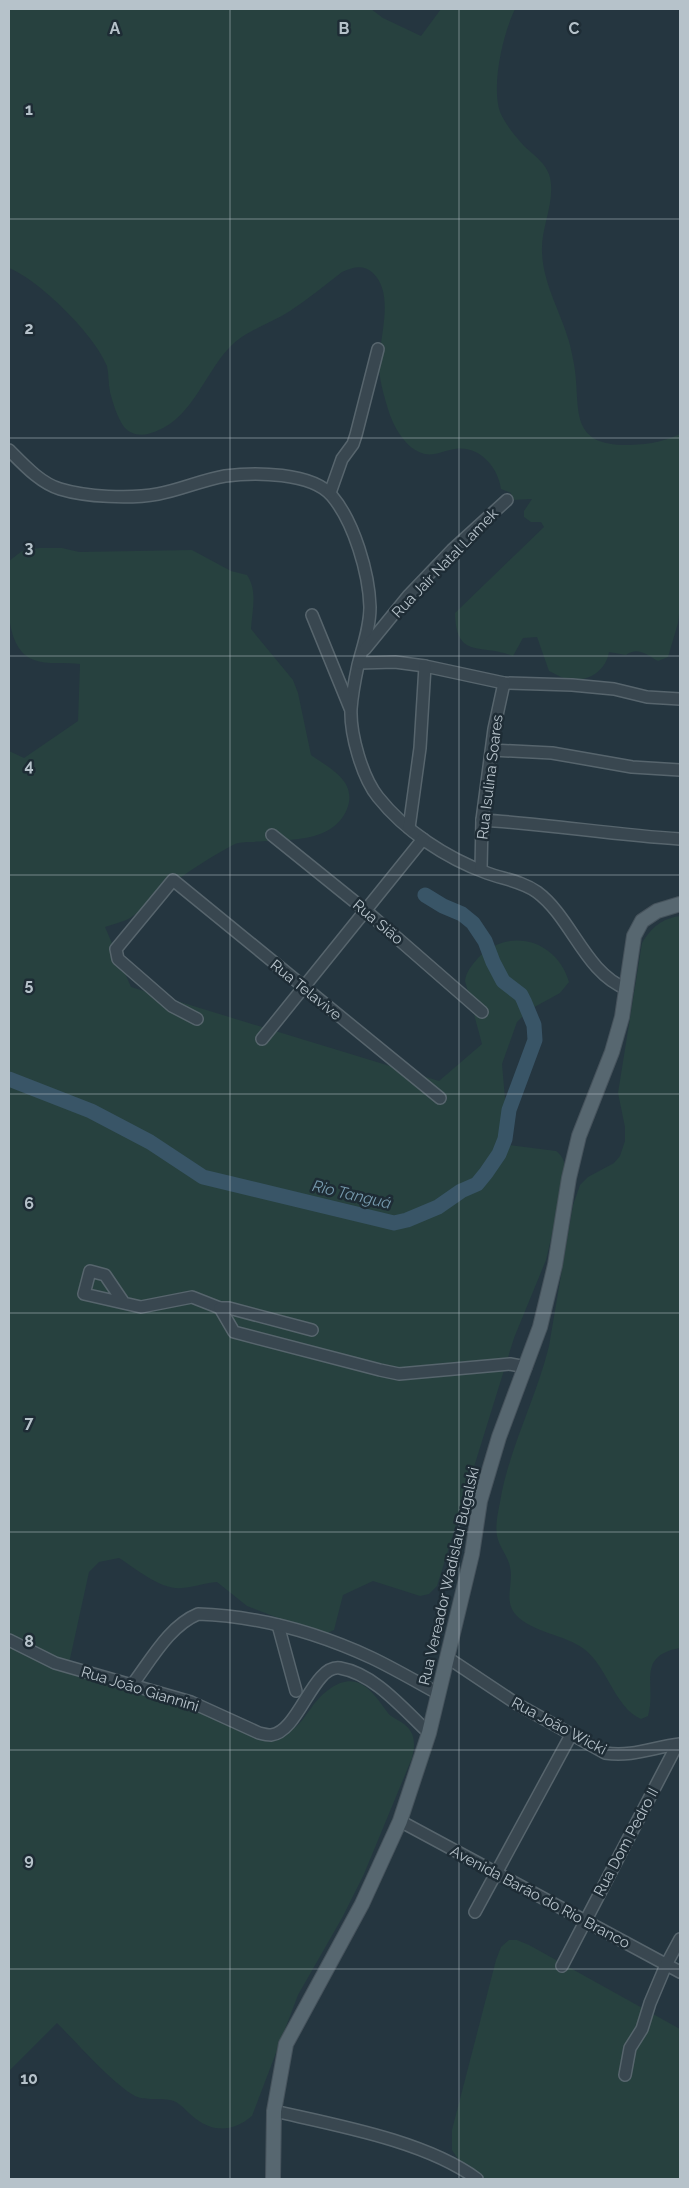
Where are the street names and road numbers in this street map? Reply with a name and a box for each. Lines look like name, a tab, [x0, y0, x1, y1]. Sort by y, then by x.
street label: Rua Jair Natal Lamek	[388, 504, 502, 621]
street label: Rua Isulina Soares	[473, 713, 507, 841]
street label: Rua Sião	[349, 896, 407, 948]
street label: Rua Telavive	[267, 956, 345, 1024]
street label: Rua Vereador Wadislau Bugalski	[415, 1465, 483, 1687]
street label: Rua João Giannini	[79, 1663, 201, 1715]
street label: Rua João Wicki	[508, 1693, 610, 1759]
street label: Rua Dom Pedro II	[590, 1785, 662, 1899]
street label: Avenida Barão do Rio Branco	[447, 1842, 633, 1952]

